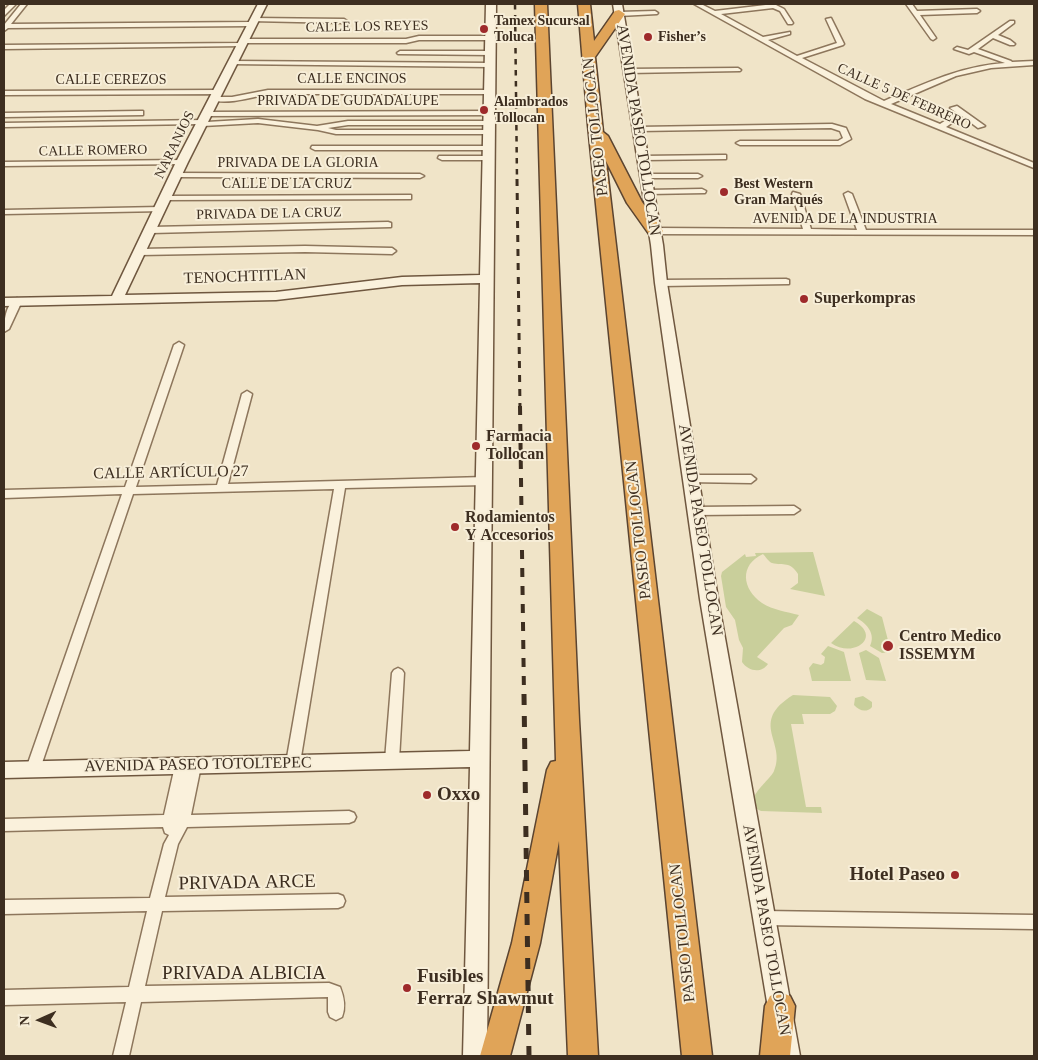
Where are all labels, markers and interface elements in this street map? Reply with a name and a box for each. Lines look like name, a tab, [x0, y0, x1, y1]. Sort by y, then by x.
place label: Tamex Sucursal Toluca	[494, 13, 590, 46]
street label: CALLE LOS REYES	[305, 18, 429, 36]
marker: Tamex Sucursal Toluca	[478, 23, 490, 35]
street label: AVENIDA PASEO TOLLOCAN	[612, 23, 664, 237]
place label: Fisher’s	[658, 29, 706, 45]
marker: Fisher’s	[642, 31, 654, 43]
street label: PASEO TOLLOCAN	[579, 57, 613, 197]
street label: CALLE 5 DE FEBRERO	[835, 60, 973, 134]
street label: CALLE ENCINOS	[297, 71, 407, 87]
street label: CALLE CEREZOS	[56, 72, 166, 88]
street label: PRIVADA DE GUDADALUPE	[257, 93, 439, 109]
place label: Alambrados Tollocan	[494, 94, 568, 126]
marker: Alambrados Tollocan	[478, 104, 490, 116]
street label: NARANJOS	[151, 108, 199, 182]
street label: CALLE ROMERO	[39, 142, 147, 160]
street label: PRIVADA DE LA GLORIA	[217, 155, 379, 171]
street label: CALLE DE LA CRUZ	[222, 176, 352, 192]
place label: Best Western Gran Marqués	[734, 176, 823, 208]
marker: Best Western Gran Marqués	[718, 186, 730, 198]
street label: PRIVADA DE LA CRUZ	[196, 204, 342, 224]
street label: AVENIDA DE LA INDUSTRIA	[752, 211, 938, 227]
street label: TENOCHTITLAN	[183, 265, 307, 289]
place label: Superkompras	[814, 289, 915, 309]
marker: Superkompras	[798, 293, 810, 305]
street label: AVENIDA PASEO TOLLOCAN	[674, 423, 726, 637]
place label: Farmacia Tollocan	[486, 427, 552, 465]
marker: Farmacia Tollocan	[470, 440, 482, 452]
street label: PASEO TOLLOCAN	[622, 460, 656, 600]
street label: CALLE ARTÍCULO 27	[93, 462, 249, 484]
place label: Rodamientos Y Accesorios	[465, 508, 555, 546]
marker: Rodamientos Y Accesorios	[449, 521, 461, 533]
place label: Centro Medico ISSEMYM	[899, 627, 1001, 665]
marker: Centro Medico ISSEMYM	[881, 639, 895, 653]
street label: AVENIDA PASEO TOTOLTEPEC	[84, 753, 312, 777]
place label: Oxxo	[437, 784, 480, 806]
marker: Oxxo	[421, 789, 433, 801]
street label: AVENIDA PASEO TOLLOCAN	[738, 823, 794, 1037]
street label: PASEO TOLLOCAN	[666, 863, 700, 1003]
place label: Hotel Paseo	[849, 864, 945, 886]
marker: Hotel Paseo	[949, 869, 961, 881]
street label: PRIVADA ARCE	[178, 870, 316, 896]
street label: PRIVADA ALBICIA	[162, 963, 326, 985]
place label: Fusibles Ferraz Shawmut	[417, 966, 554, 1010]
marker: Fusibles Ferraz Shawmut	[401, 982, 413, 994]
north arrow	[15, 995, 65, 1045]
text: N	[17, 1015, 32, 1026]

